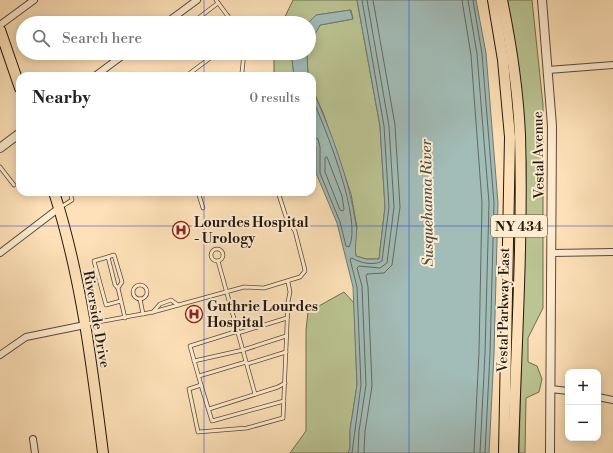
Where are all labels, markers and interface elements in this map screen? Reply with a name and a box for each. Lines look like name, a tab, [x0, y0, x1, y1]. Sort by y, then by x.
search box	[16, 16, 316, 60]
icon: search	[30, 27, 52, 49]
text: Search here	[62, 29, 142, 48]
text: Nearby	[32, 87, 91, 109]
text: 0 results	[249, 90, 300, 106]
street label: Vestal Avenue	[529, 111, 549, 200]
water label: Susquehanna River	[417, 139, 438, 267]
place label: Lourdes Hospital - Urology	[194, 214, 309, 248]
road number: NY 434	[491, 215, 547, 237]
hospital icon: Lourdes Hospital - Urology	[171, 220, 191, 240]
street label: Vestal Parkway East	[494, 247, 514, 374]
street label: Riverside Drive	[79, 269, 113, 369]
place label: Guthrie Lourdes Hospital	[207, 298, 318, 332]
hospital icon: Guthrie Lourdes Hospital	[184, 304, 204, 324]
map controls	[565, 369, 601, 441]
button: +	[565, 369, 601, 405]
button: −	[565, 405, 601, 441]

